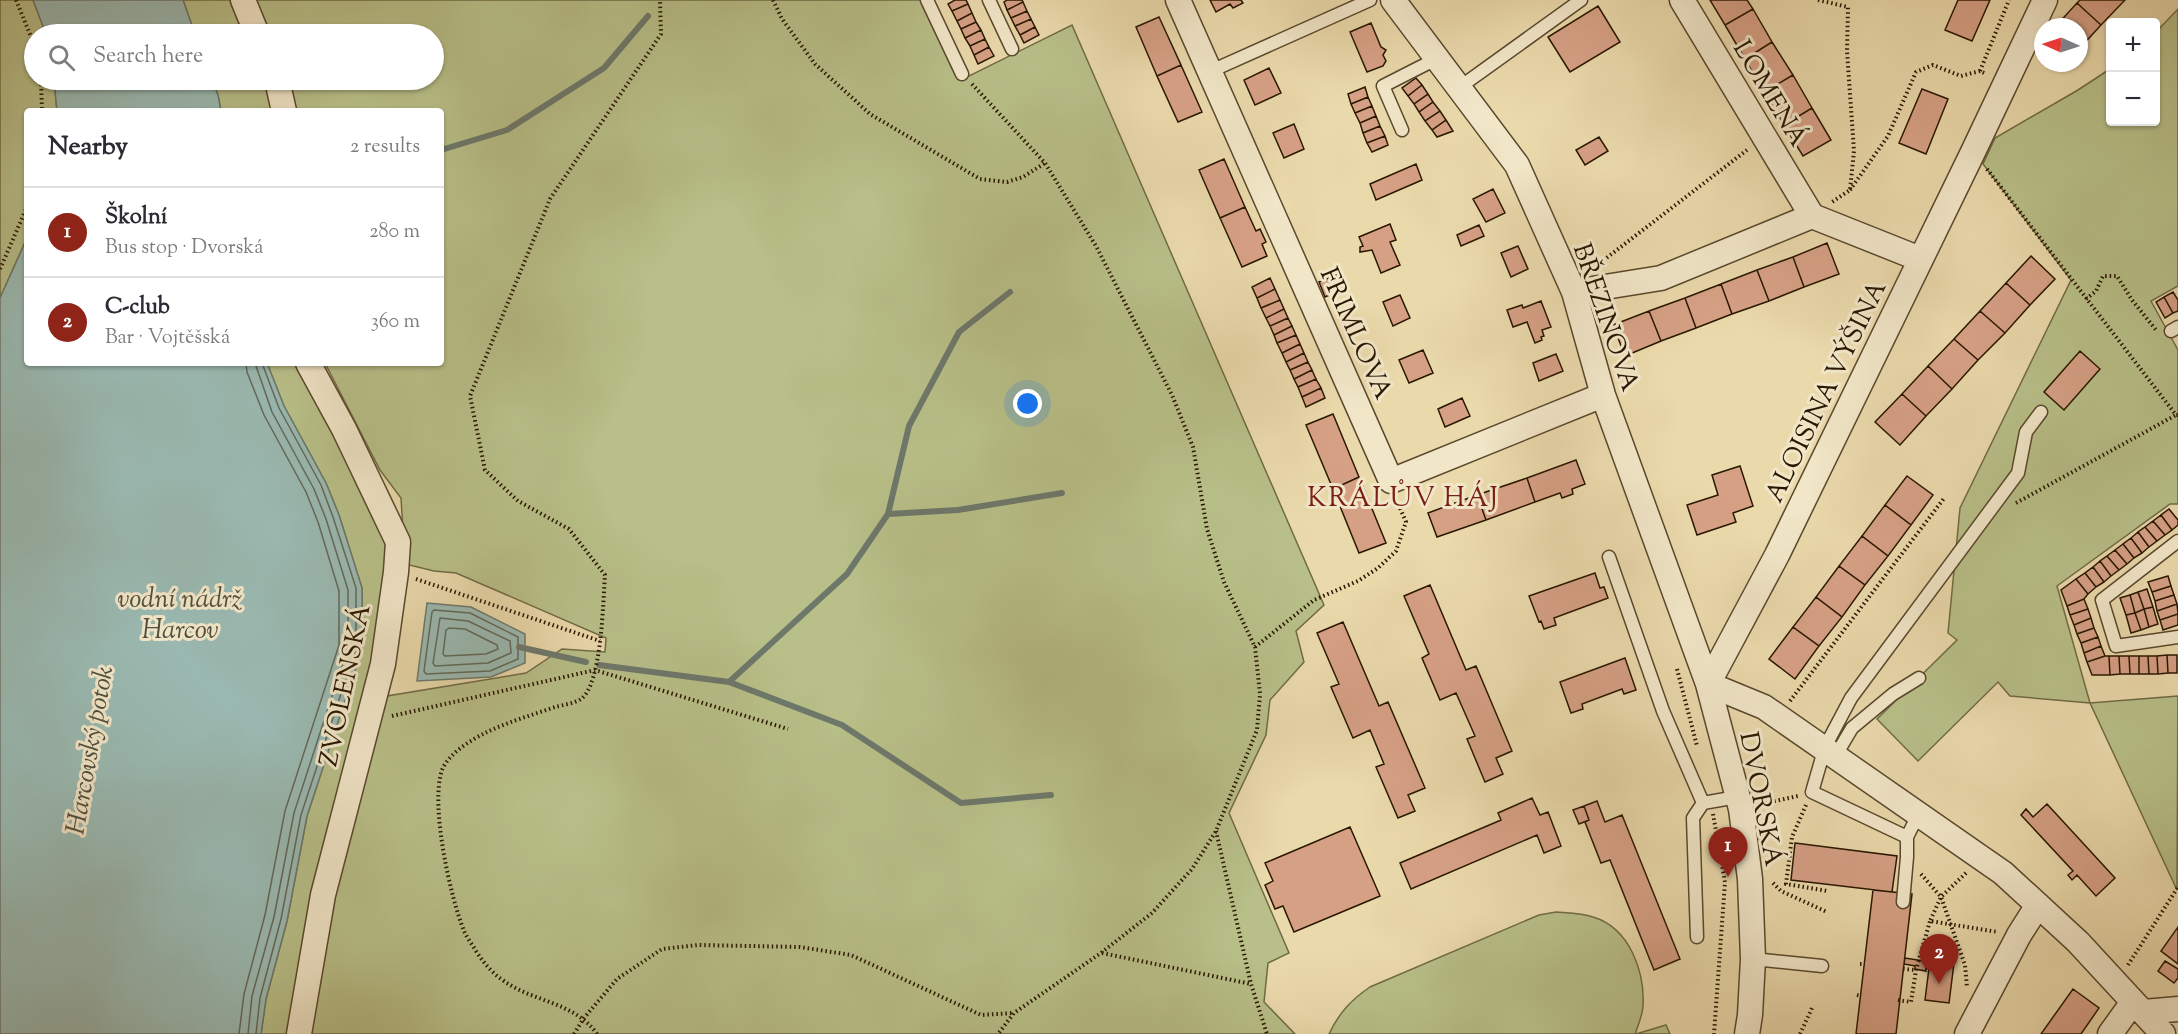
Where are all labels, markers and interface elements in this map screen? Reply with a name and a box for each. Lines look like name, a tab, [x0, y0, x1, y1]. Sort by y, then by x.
north arrow	[2034, 18, 2088, 72]
map controls	[2106, 18, 2160, 126]
button: +	[2106, 18, 2160, 72]
search box	[24, 24, 444, 90]
street label: LOMENÁ	[1722, 34, 1815, 155]
icon: search	[45, 41, 78, 74]
text: Search here	[93, 41, 203, 73]
button: −	[2106, 72, 2160, 126]
text: Nearby	[48, 129, 128, 166]
text: 2 results	[350, 133, 420, 162]
text: Školní	[105, 202, 167, 234]
text: 1	[64, 218, 71, 247]
text: 280 m	[369, 218, 420, 247]
text: Bus stop · Dvorská	[105, 234, 263, 263]
street label: BŘEZINOVA	[1562, 239, 1647, 397]
street label: FRIMLOVA	[1309, 262, 1400, 406]
street label: ALOISINA VÝŠINA	[1757, 275, 1897, 509]
text: C-club	[105, 292, 170, 324]
text: 2	[63, 308, 72, 337]
text: 360 m	[371, 308, 420, 337]
text: Bar · Vojtěšská	[105, 324, 230, 353]
your location	[1013, 389, 1042, 418]
district label: KRÁLŮV HÁJ	[1307, 479, 1499, 519]
water label: vodní nádrž Harcov	[118, 581, 242, 651]
street label: ZVOLENSKÁ	[311, 601, 382, 770]
water label: Harcovský potok	[57, 663, 125, 838]
street label: DVORSKÁ	[1728, 729, 1791, 870]
pin: 1	[1708, 828, 1748, 877]
pin: 2	[1920, 934, 1958, 984]

